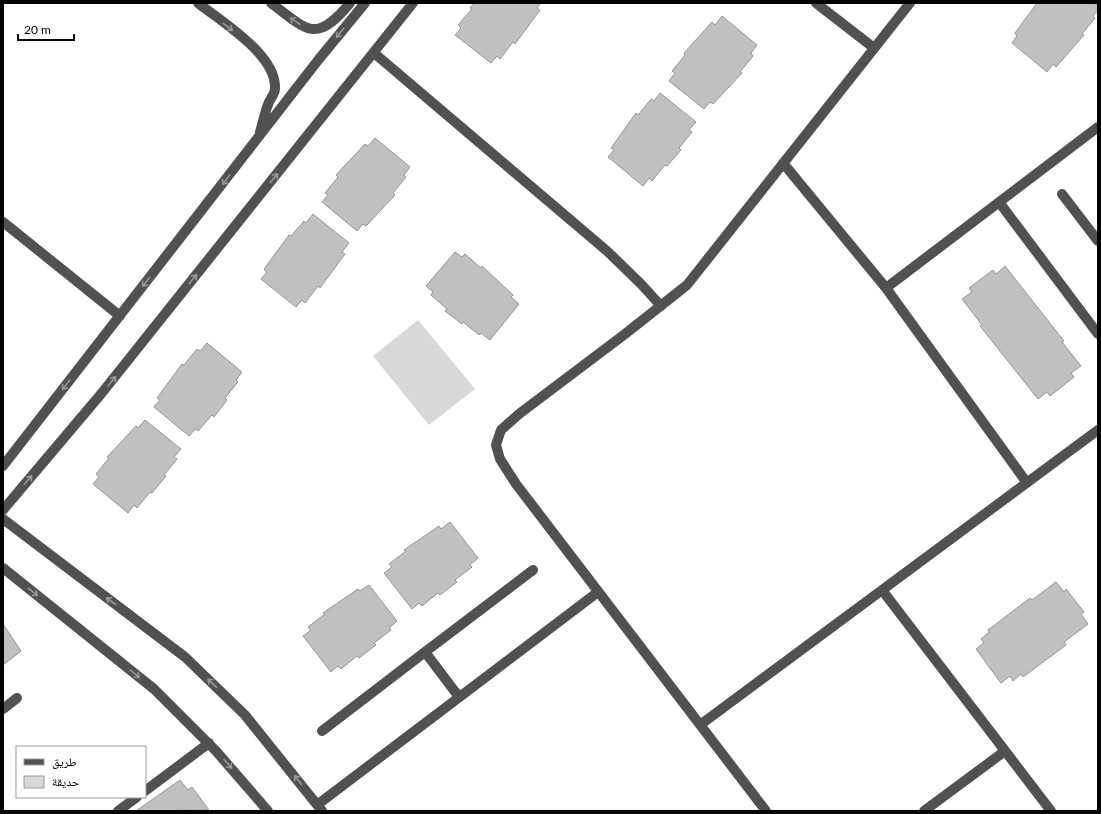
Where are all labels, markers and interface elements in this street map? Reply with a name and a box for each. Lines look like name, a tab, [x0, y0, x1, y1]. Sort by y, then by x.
scale bar	[18, 16, 74, 42]
one-way arrow	[290, 17, 301, 25]
text: 20 m	[24, 22, 51, 37]
one-way arrow	[223, 23, 234, 31]
one-way arrow	[336, 28, 345, 39]
one-way arrow	[270, 172, 278, 183]
one-way arrow	[221, 174, 230, 185]
one-way arrow	[188, 274, 197, 285]
one-way arrow	[142, 277, 150, 288]
one-way arrow	[107, 375, 116, 386]
one-way arrow	[62, 380, 71, 391]
one-way arrow	[24, 475, 33, 486]
one-way arrow	[28, 588, 39, 597]
one-way arrow	[106, 597, 117, 605]
one-way arrow	[129, 669, 140, 678]
one-way arrow	[207, 678, 217, 688]
legend	[16, 746, 146, 798]
text: طريق	[52, 754, 77, 769]
one-way arrow	[223, 759, 232, 769]
text: حديقة	[52, 774, 80, 789]
one-way arrow	[294, 775, 302, 786]

